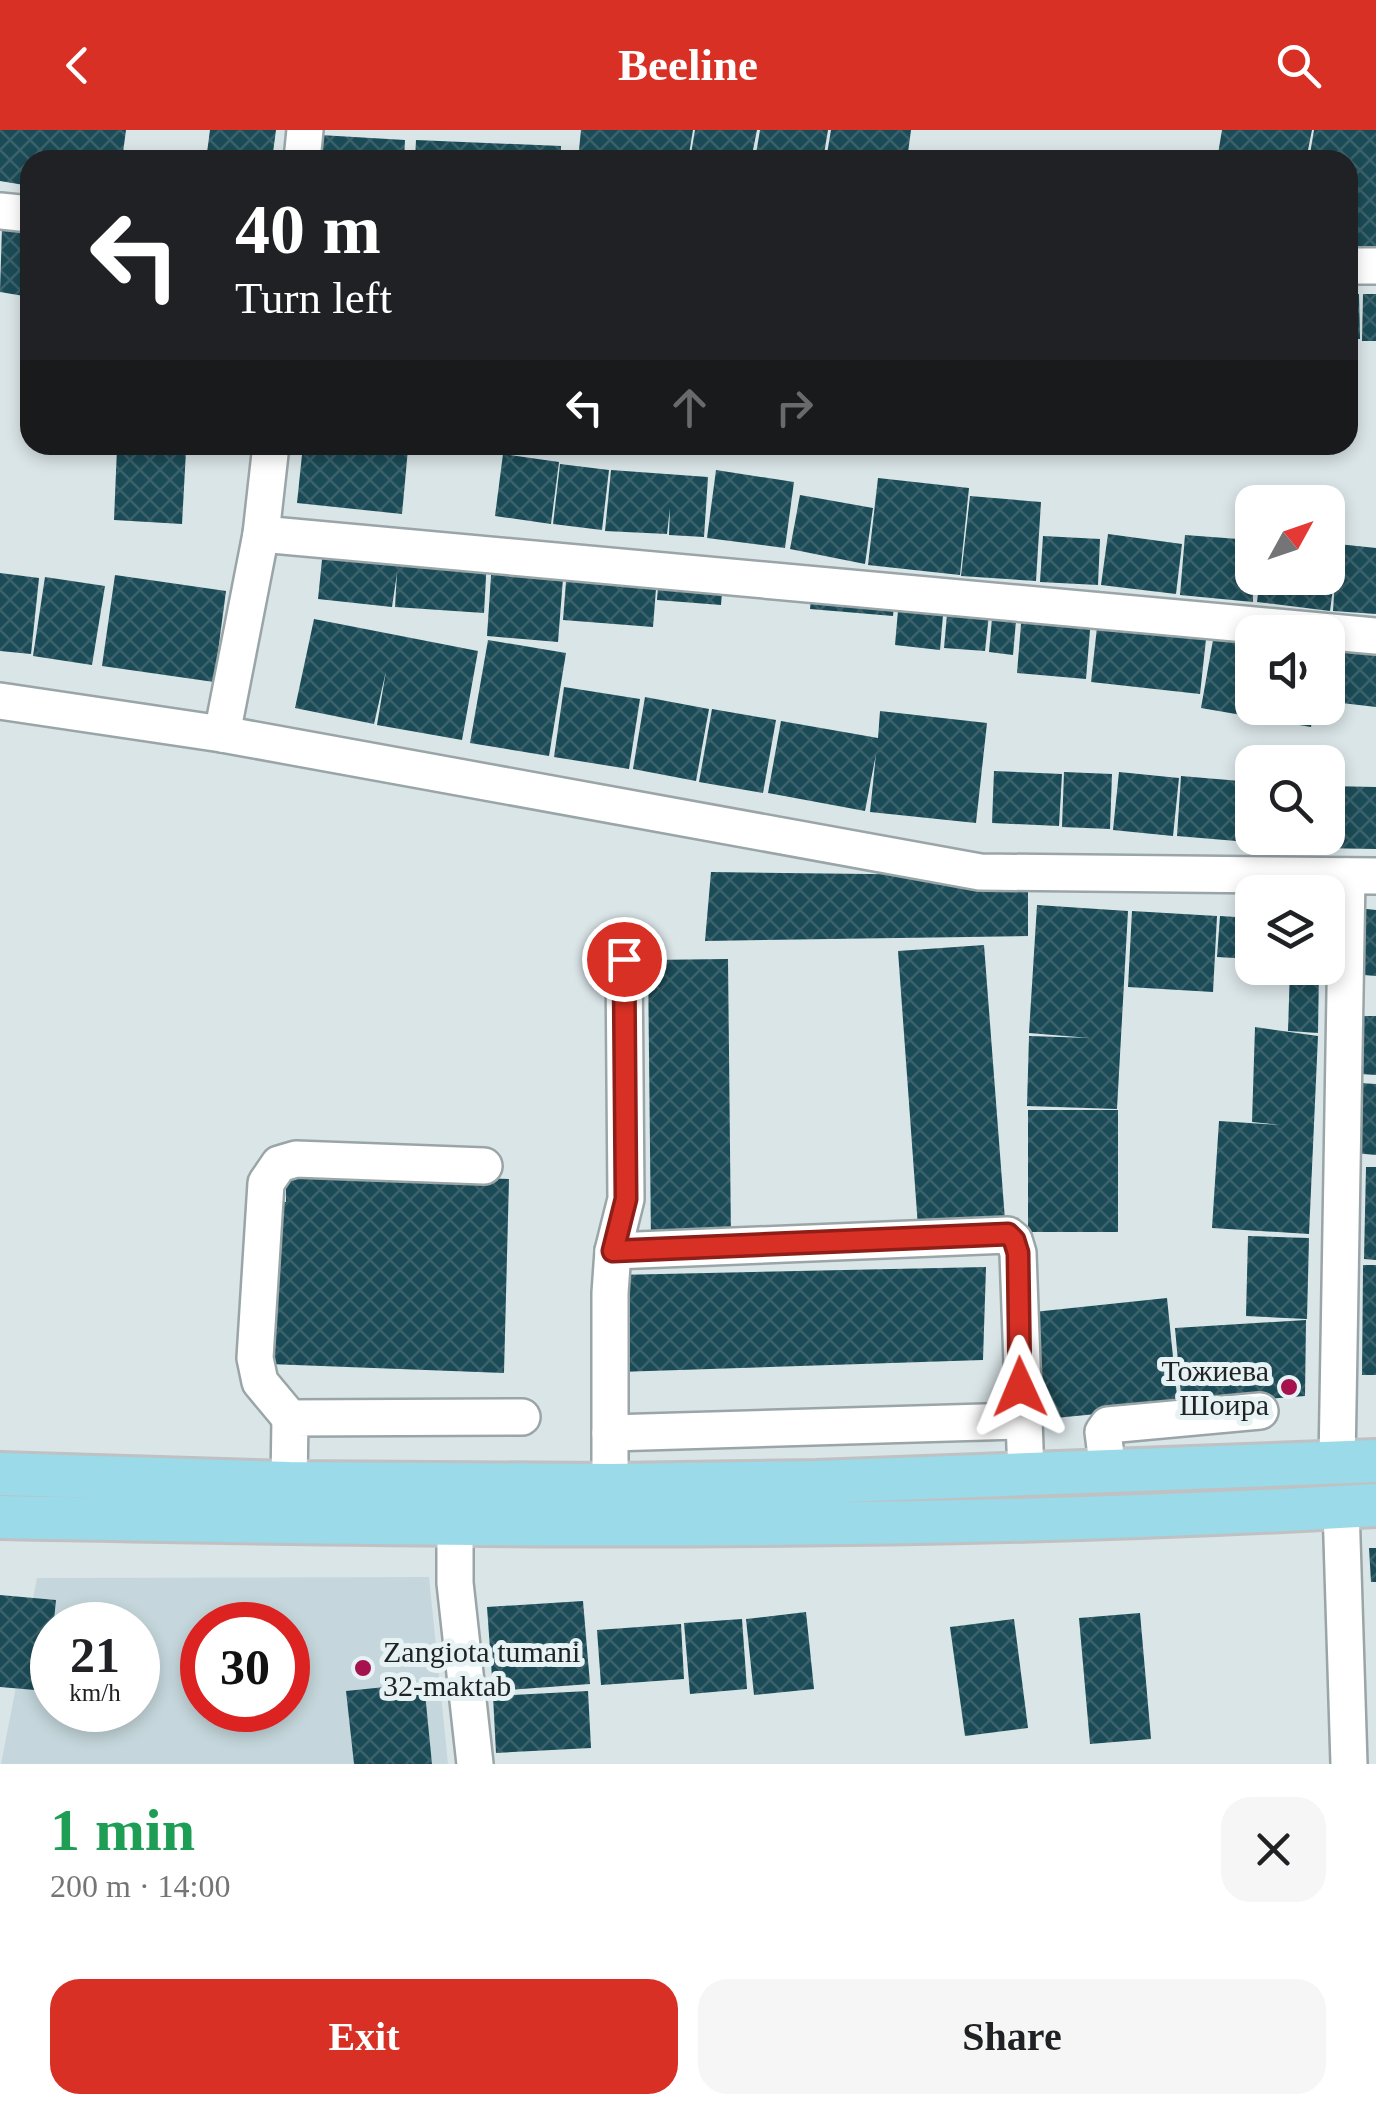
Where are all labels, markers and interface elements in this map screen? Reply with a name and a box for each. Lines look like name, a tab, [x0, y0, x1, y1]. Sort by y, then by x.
icon: back	[50, 38, 105, 93]
icon: search	[1271, 38, 1326, 93]
text: Beeline	[618, 40, 758, 90]
icon: left	[70, 190, 200, 320]
text: 40 m	[235, 191, 381, 268]
text: Turn left	[235, 273, 392, 323]
icon: left	[557, 380, 612, 435]
icon: ahead	[662, 380, 717, 435]
icon: right	[767, 380, 822, 435]
north arrow	[1235, 485, 1345, 595]
map controls	[1235, 485, 1345, 985]
button: sound	[1235, 615, 1345, 725]
button: search	[1235, 745, 1345, 855]
button: layers	[1235, 875, 1345, 985]
pin	[582, 917, 667, 1002]
icon: arrive	[597, 932, 652, 987]
position arrow	[968, 1335, 1072, 1439]
place label: Тожиева Шоира	[1161, 1354, 1269, 1421]
marker: Тожиева Шоира	[1278, 1376, 1300, 1398]
speed limit sign: 30	[180, 1602, 310, 1732]
text: 21	[70, 1627, 120, 1683]
place label: Zangiota tumani 32-maktab	[383, 1635, 580, 1702]
marker: Zangiota tumani 32-maktab	[352, 1657, 374, 1679]
text: km/h	[69, 1679, 121, 1706]
text: 1 min	[50, 1797, 195, 1863]
button: close	[1221, 1797, 1326, 1902]
text: 200 m · 14:00	[50, 1868, 230, 1904]
button: Exit	[50, 1979, 678, 2094]
button: Share	[698, 1979, 1326, 2094]

